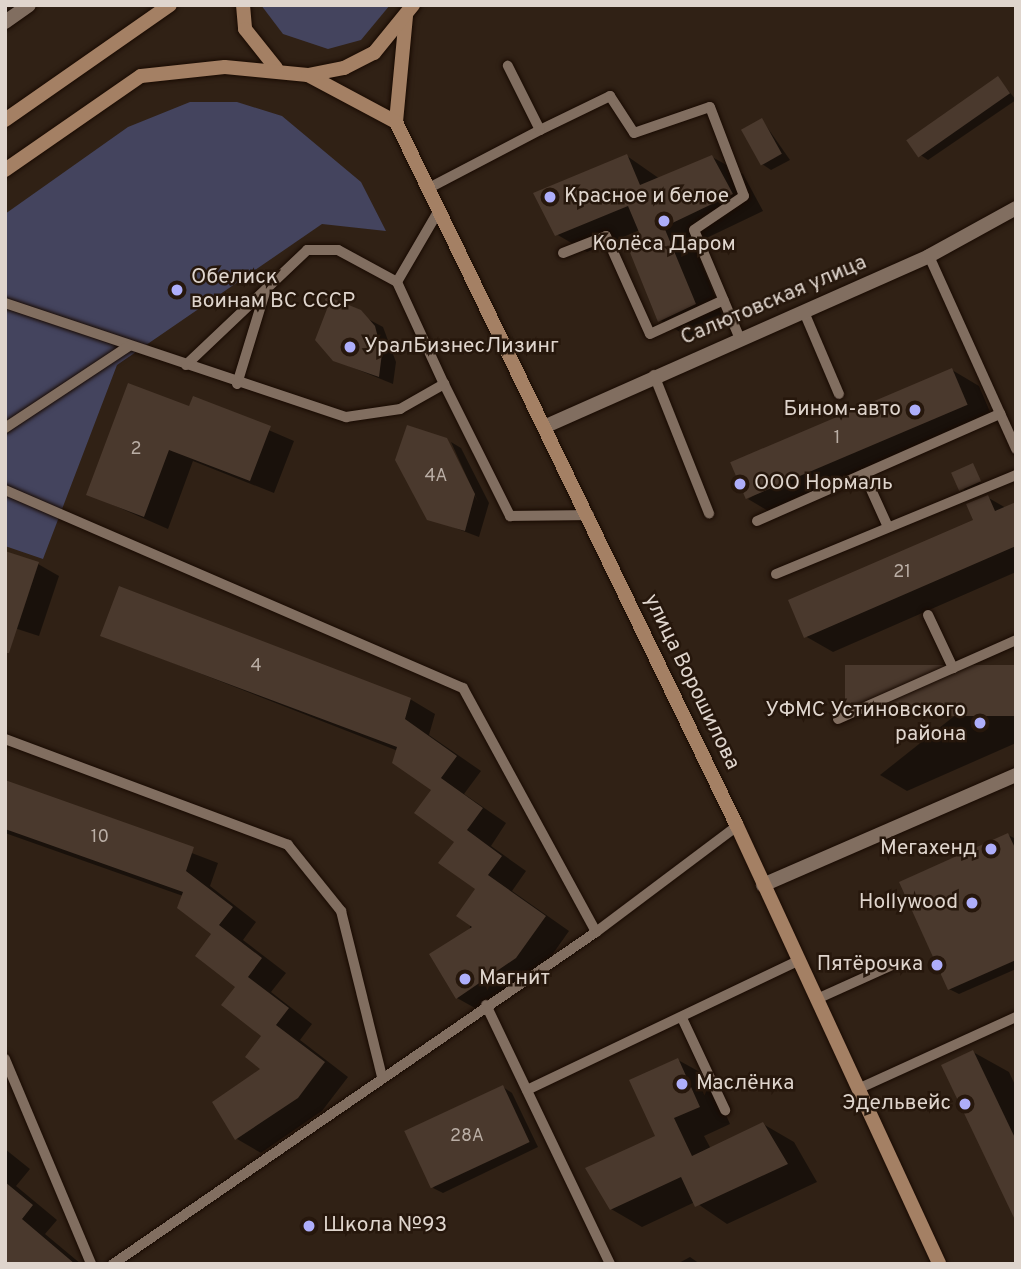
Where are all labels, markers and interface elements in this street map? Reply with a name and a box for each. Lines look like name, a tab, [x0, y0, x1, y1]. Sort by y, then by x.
place label: Красное и белое	[564, 184, 729, 210]
marker: Красное и белое	[542, 189, 558, 205]
marker: Колёса Даром	[656, 213, 672, 229]
place label: Колёса Даром	[592, 232, 736, 258]
street label: Салютовская улица	[677, 250, 871, 352]
place label: Обелиск воинам ВС СССР	[191, 265, 355, 315]
marker: Обелиск воинам ВС СССР	[169, 282, 185, 298]
place label: УралБизнесЛизинг	[364, 334, 559, 360]
marker: УралБизнесЛизинг	[342, 339, 358, 355]
place label: Бином-авто	[784, 397, 901, 423]
marker: Бином-авто	[907, 402, 923, 418]
house number: 1	[834, 428, 840, 450]
house number: 2	[130, 439, 142, 461]
house number: 4А	[424, 466, 448, 488]
place label: ООО Нормаль	[754, 471, 893, 497]
marker: ООО Нормаль	[732, 476, 748, 492]
house number: 21	[893, 562, 911, 584]
street label: улица Ворошилова	[638, 590, 744, 774]
house number: 4	[250, 656, 262, 678]
place label: УФМС Устиновского района	[765, 698, 966, 748]
marker: УФМС Устиновского района	[972, 715, 988, 731]
house number: 10	[91, 827, 109, 849]
place label: Мегахенд	[880, 836, 977, 862]
marker: Мегахенд	[983, 841, 999, 857]
place label: Hollywood	[859, 890, 958, 916]
marker: Hollywood	[964, 895, 980, 911]
place label: Пятёрочка	[817, 952, 923, 978]
marker: Пятёрочка	[929, 957, 945, 973]
place label: Магнит	[479, 966, 550, 992]
marker: Магнит	[457, 971, 473, 987]
place label: Маслёнка	[696, 1071, 794, 1097]
marker: Маслёнка	[674, 1076, 690, 1092]
place label: Эдельвейс	[842, 1091, 951, 1117]
marker: Эдельвейс	[957, 1096, 973, 1112]
house number: 28А	[450, 1126, 484, 1148]
place label: Школа №93	[323, 1213, 447, 1239]
marker: Школа №93	[301, 1218, 317, 1234]

